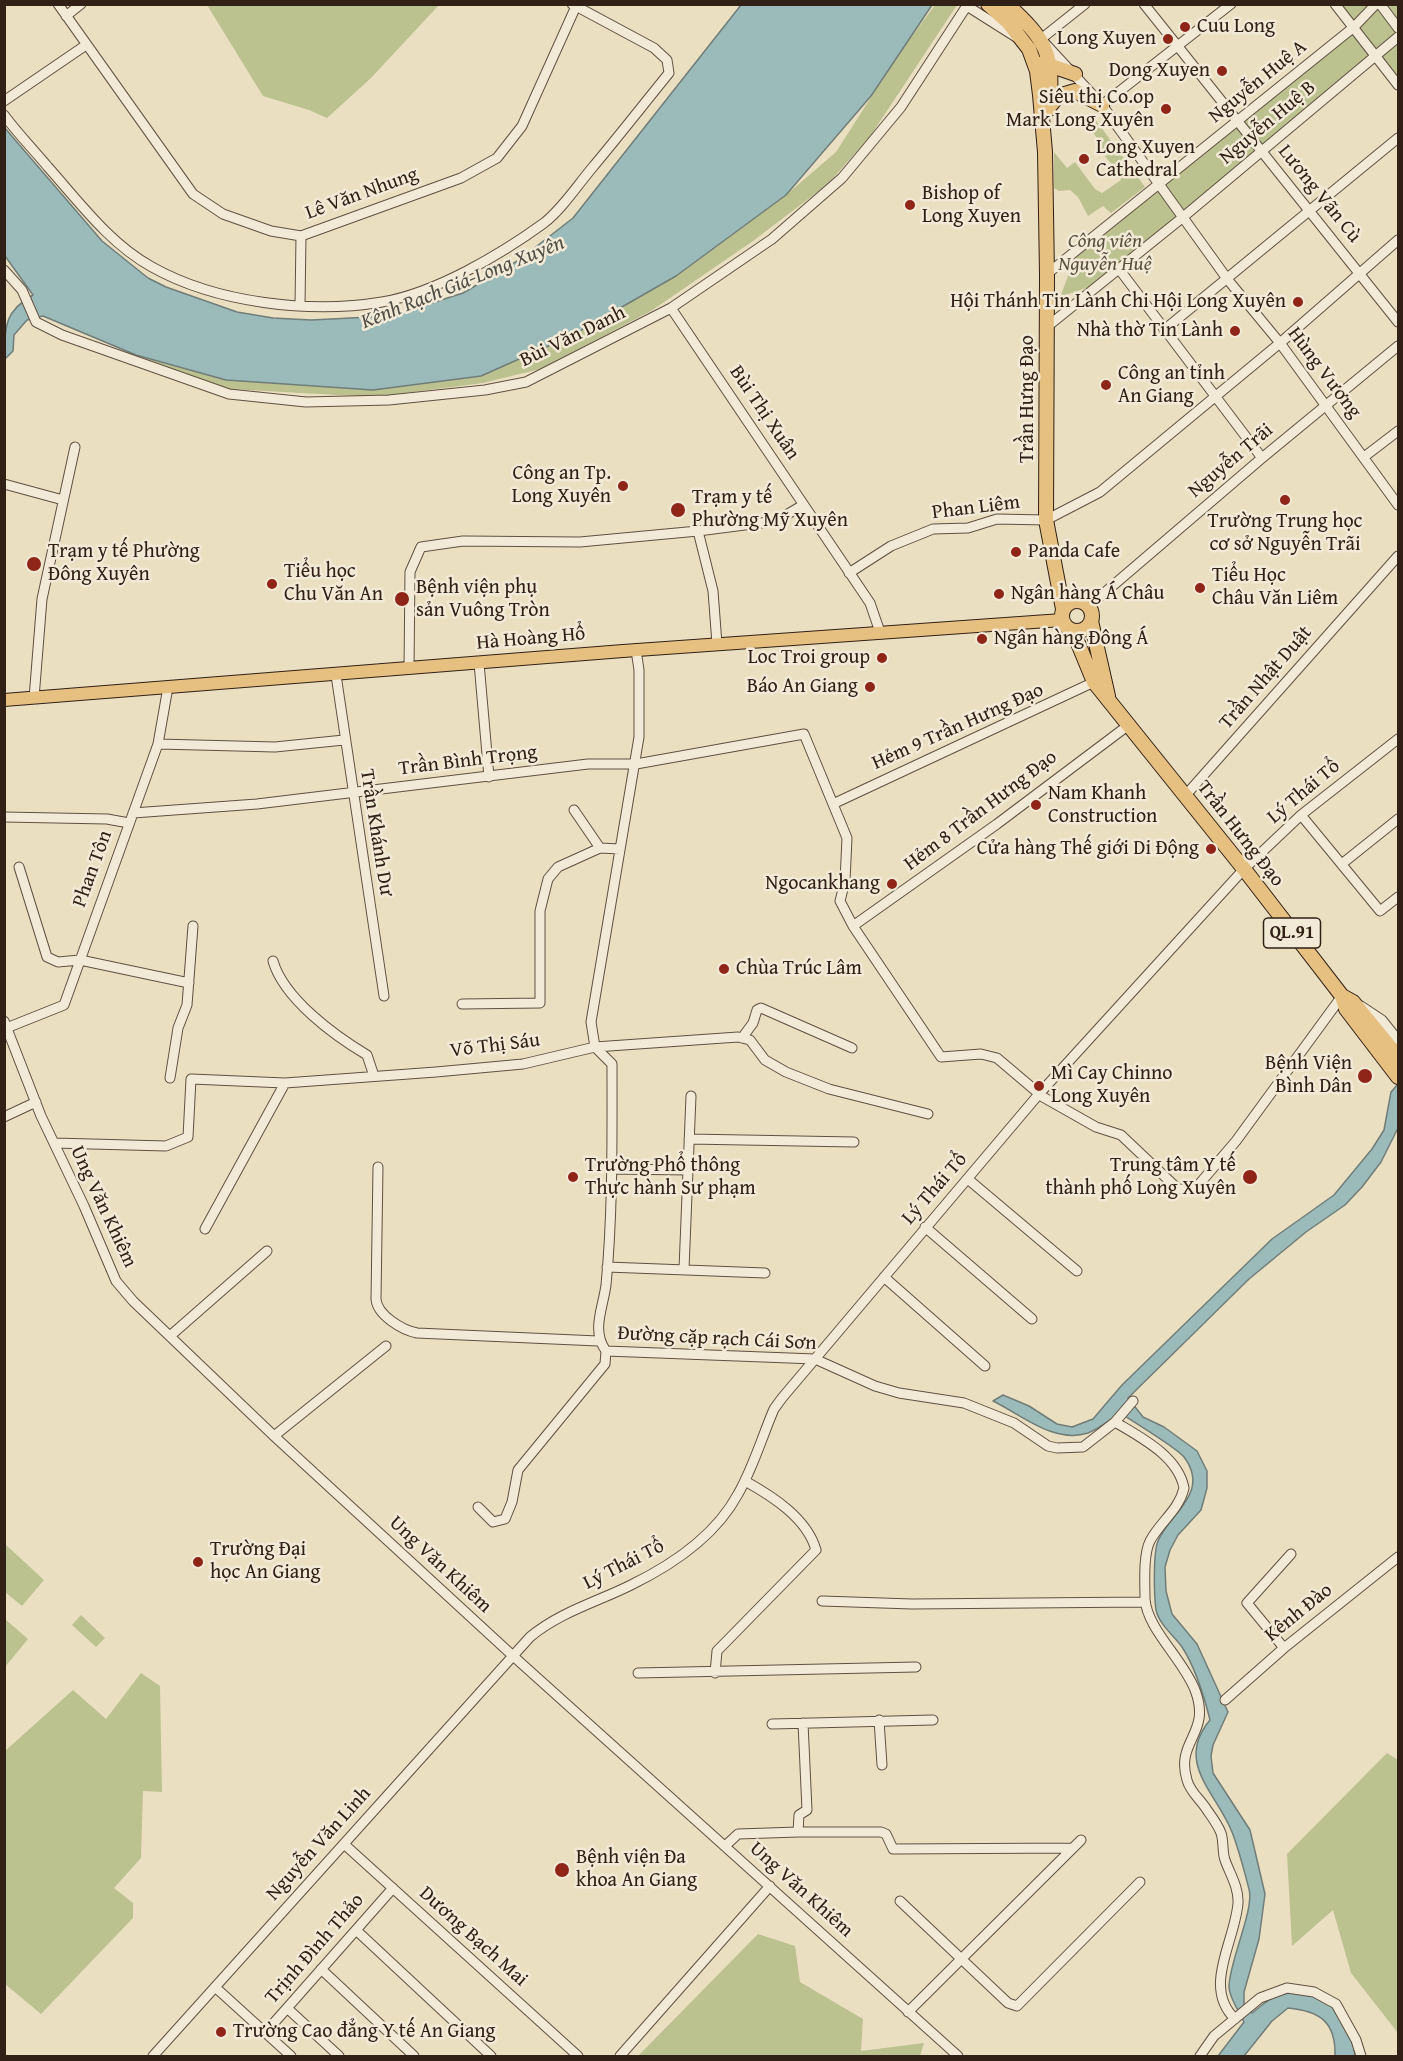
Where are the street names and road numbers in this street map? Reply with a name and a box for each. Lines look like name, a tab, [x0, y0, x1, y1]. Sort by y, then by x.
street label: Nguyễn Huệ A	[1204, 35, 1312, 129]
street label: Nguyễn Huệ B	[1215, 76, 1321, 170]
street label: Lương Vãn Cù	[1272, 140, 1366, 248]
street label: Lê Văn Nhung	[302, 163, 422, 225]
street label: Bùi Văn Danh	[516, 301, 630, 373]
street label: Hùng Vương	[1282, 323, 1366, 423]
street label: Trần Hưng Đạo	[1016, 335, 1040, 463]
street label: Bùi Thị Xuân	[724, 361, 804, 465]
street label: Nguyễn Trãi	[1184, 419, 1278, 503]
street label: Phan Liêm	[931, 491, 1021, 525]
street label: Trần Nhật Duật	[1215, 621, 1317, 735]
street label: Hà Hoàng Hổ	[476, 622, 586, 656]
street label: Hẻm 9 Trần Hưng Đạo	[868, 678, 1048, 776]
street label: Trần Bình Trọng	[397, 741, 539, 781]
street label: Hẻm 8 Trần Hưng Đạo	[900, 746, 1062, 876]
street label: Lý Thái Tổ	[1263, 755, 1345, 829]
street label: Trần Khánh Dư	[354, 768, 398, 898]
street label: Trần Hưng Đạo	[1191, 776, 1289, 892]
street label: Phan Tôn	[68, 827, 118, 911]
road number: QL.91	[1264, 918, 1320, 948]
street label: Võ Thị Sáu	[449, 1029, 541, 1063]
street label: Ung Văn Khiêm	[64, 1142, 142, 1272]
street label: Lý Thái Tổ	[897, 1148, 973, 1230]
street label: Đường cặp rạch Cái Sơn	[617, 1322, 817, 1356]
street label: Ung Văn Khiêm	[384, 1511, 496, 1619]
street label: Lý Thái Tổ	[580, 1534, 668, 1596]
street label: Kênh Đào	[1260, 1579, 1338, 1647]
street label: Nguyễn Văn Linh	[262, 1782, 376, 1906]
street label: Ung Văn Khiêm	[744, 1837, 858, 1943]
street label: Dương Bạch Mai	[414, 1882, 532, 1992]
street label: Trịnh Đình Thảo	[260, 1889, 370, 2009]

